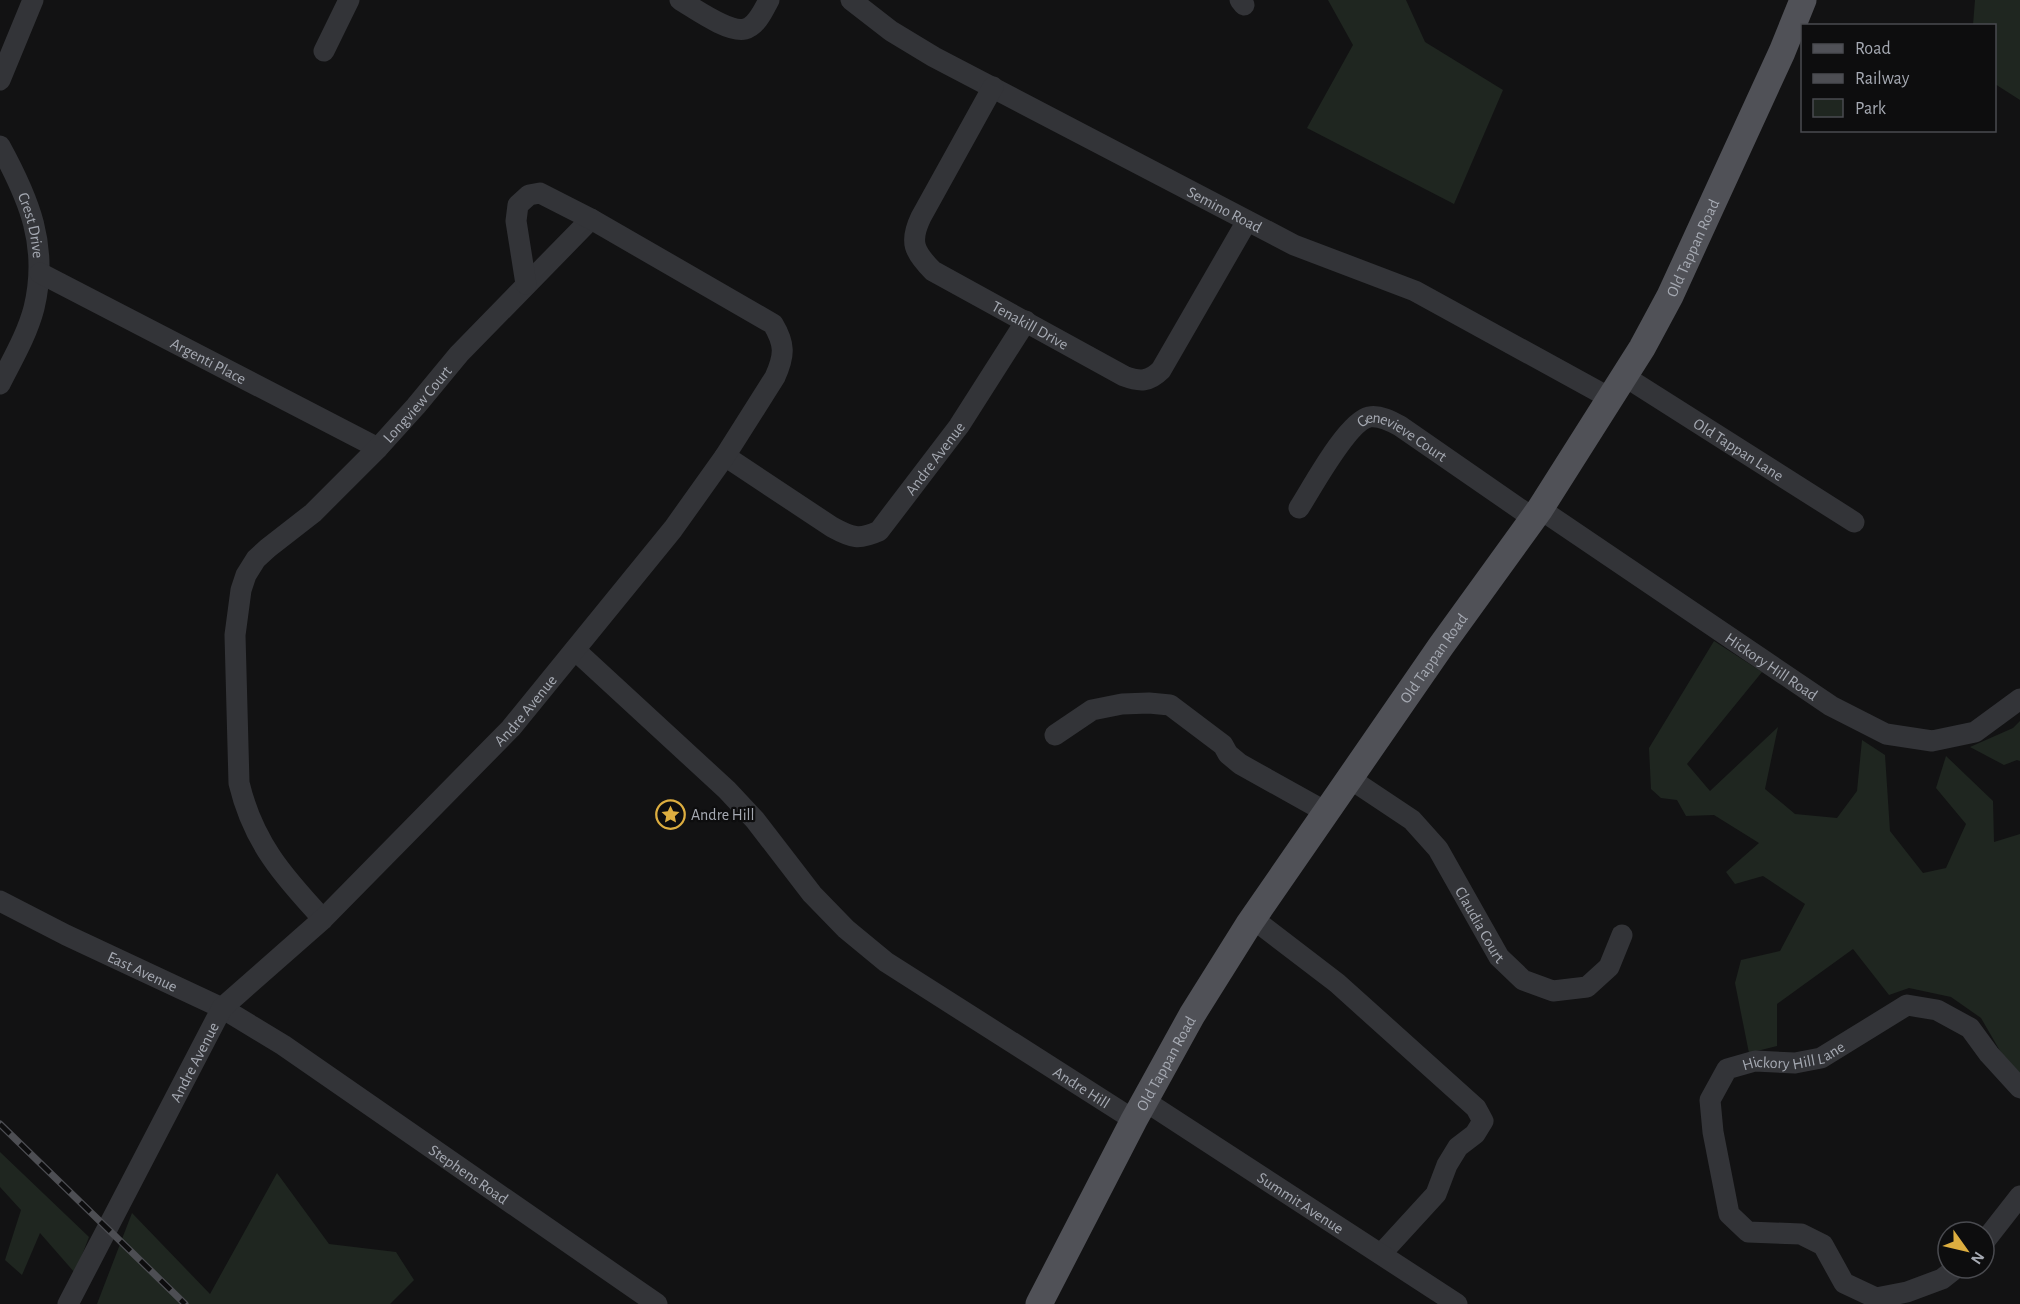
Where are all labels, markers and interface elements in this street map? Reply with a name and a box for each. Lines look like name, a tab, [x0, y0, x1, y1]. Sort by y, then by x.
legend	[1801, 24, 1996, 132]
text: Road	[1855, 40, 1891, 58]
text: Railway	[1855, 70, 1910, 88]
text: Park	[1855, 100, 1887, 118]
street label: Semino Road	[1184, 184, 1264, 236]
street label: Crest Drive	[15, 190, 46, 259]
street label: Old Tappan Road	[1664, 197, 1722, 300]
street label: Tenakill Drive	[989, 298, 1071, 353]
street label: Argenti Place	[168, 335, 249, 387]
street label: Longview Court	[380, 363, 455, 446]
street label: Genevieve Court	[1354, 409, 1450, 465]
street label: Old Tappan Lane	[1690, 415, 1786, 484]
street label: Andre Avenue	[902, 419, 968, 498]
street label: Old Tappan Road	[1397, 611, 1471, 706]
street label: Hickory Hill Road	[1722, 630, 1820, 704]
street label: Andre Avenue	[491, 672, 560, 749]
place icon: Andre Hill	[654, 798, 686, 830]
place label: Andre Hill	[691, 807, 755, 823]
street label: Claudia Court	[1452, 884, 1507, 967]
street label: East Avenue	[105, 949, 180, 995]
street label: Old Tappan Road	[1134, 1014, 1199, 1114]
street label: Andre Avenue	[168, 1020, 222, 1105]
street label: Hickory Hill Lane	[1740, 1039, 1848, 1073]
street label: Andre Hill	[1050, 1064, 1112, 1111]
street label: Stephens Road	[426, 1142, 511, 1207]
street label: Summit Avenue	[1254, 1169, 1346, 1237]
north arrow	[1936, 1220, 1996, 1280]
text: N	[1968, 1249, 1987, 1267]

